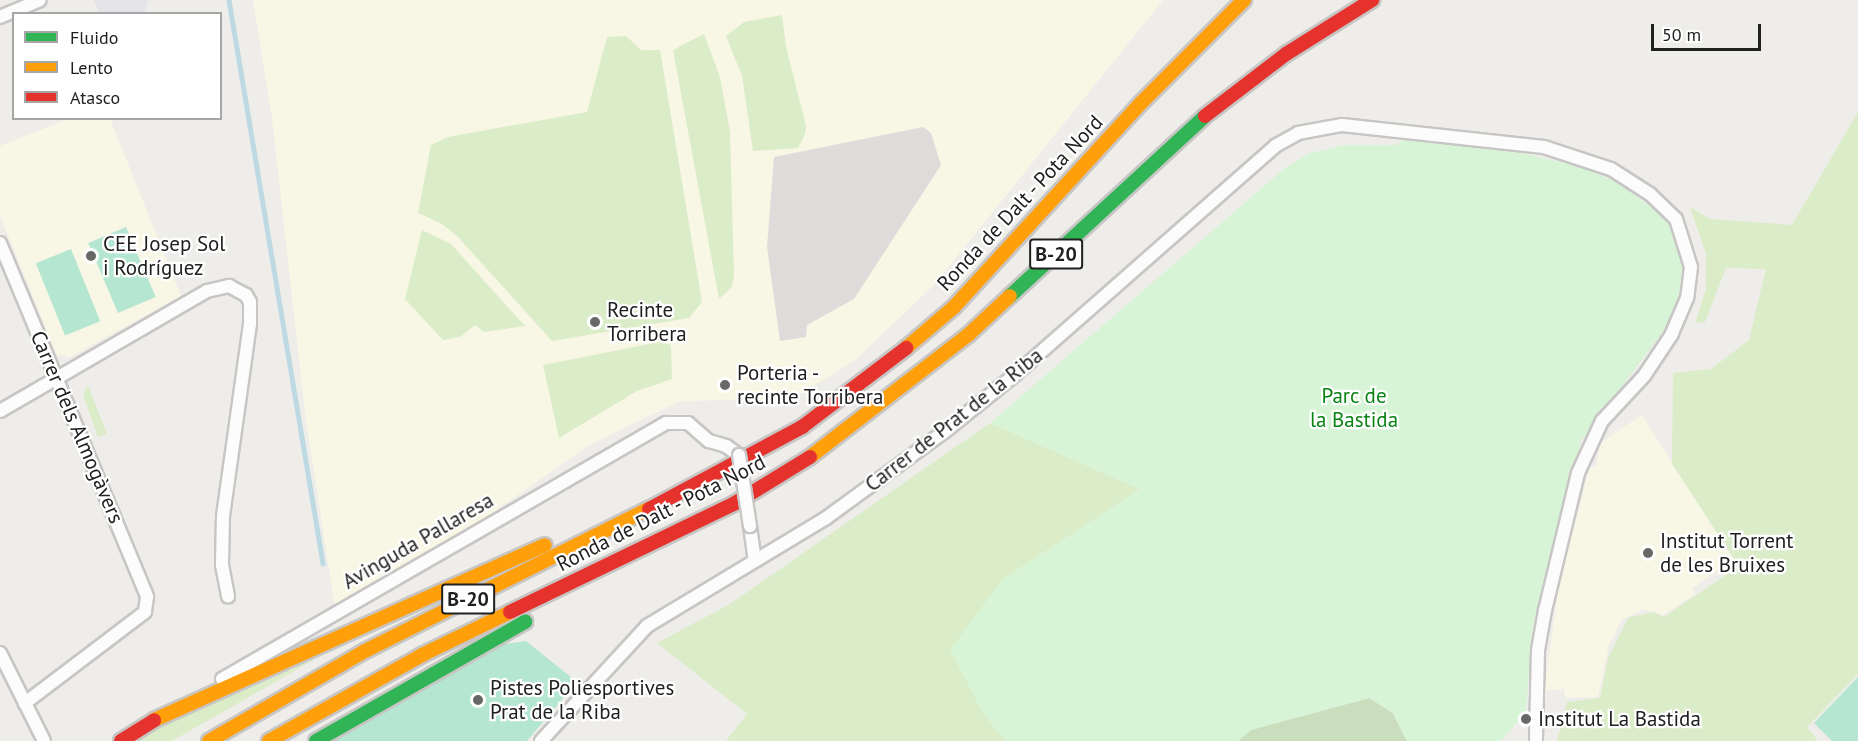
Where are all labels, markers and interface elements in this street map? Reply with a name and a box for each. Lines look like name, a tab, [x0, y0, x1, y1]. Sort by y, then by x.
legend	[12, 12, 222, 120]
scale bar	[1654, 12, 1764, 50]
text: 50 m	[1662, 23, 1701, 46]
text: Fluido	[70, 26, 118, 49]
text: Lento	[70, 56, 113, 79]
text: Atasco	[70, 86, 120, 109]
street label: Ronda de Dalt - Pota Nord	[931, 109, 1109, 297]
place label: CEE Josep Sol i Rodríguez	[103, 231, 225, 281]
road number: B-20	[1029, 237, 1083, 271]
marker: CEE Josep Sol i Rodríguez	[84, 249, 98, 263]
place label: Recinte Torribera	[607, 297, 687, 347]
marker: Recinte Torribera	[588, 315, 602, 329]
street label: Carrer dels Almogàvers	[25, 327, 129, 527]
street label: Carrer de Prat de la Riba	[860, 343, 1048, 497]
place label: Porteria - recinte Torribera	[737, 360, 884, 410]
marker: Porteria - recinte Torribera	[718, 378, 732, 392]
park label: Parc de la Bastida	[1310, 383, 1398, 433]
street label: Ronda de Dalt - Pota Nord	[551, 449, 771, 577]
street label: Avinguda Pallaresa	[338, 488, 498, 594]
place label: Institut Torrent de les Bruixes	[1660, 528, 1794, 578]
marker: Institut Torrent de les Bruixes	[1641, 546, 1655, 560]
road number: B-20	[441, 582, 495, 616]
place label: Pistes Poliesportives Prat de la Riba	[490, 675, 674, 725]
marker: Pistes Poliesportives Prat de la Riba	[471, 693, 485, 707]
place label: Institut La Bastida	[1538, 706, 1701, 732]
marker: Institut La Bastida	[1519, 712, 1533, 726]

